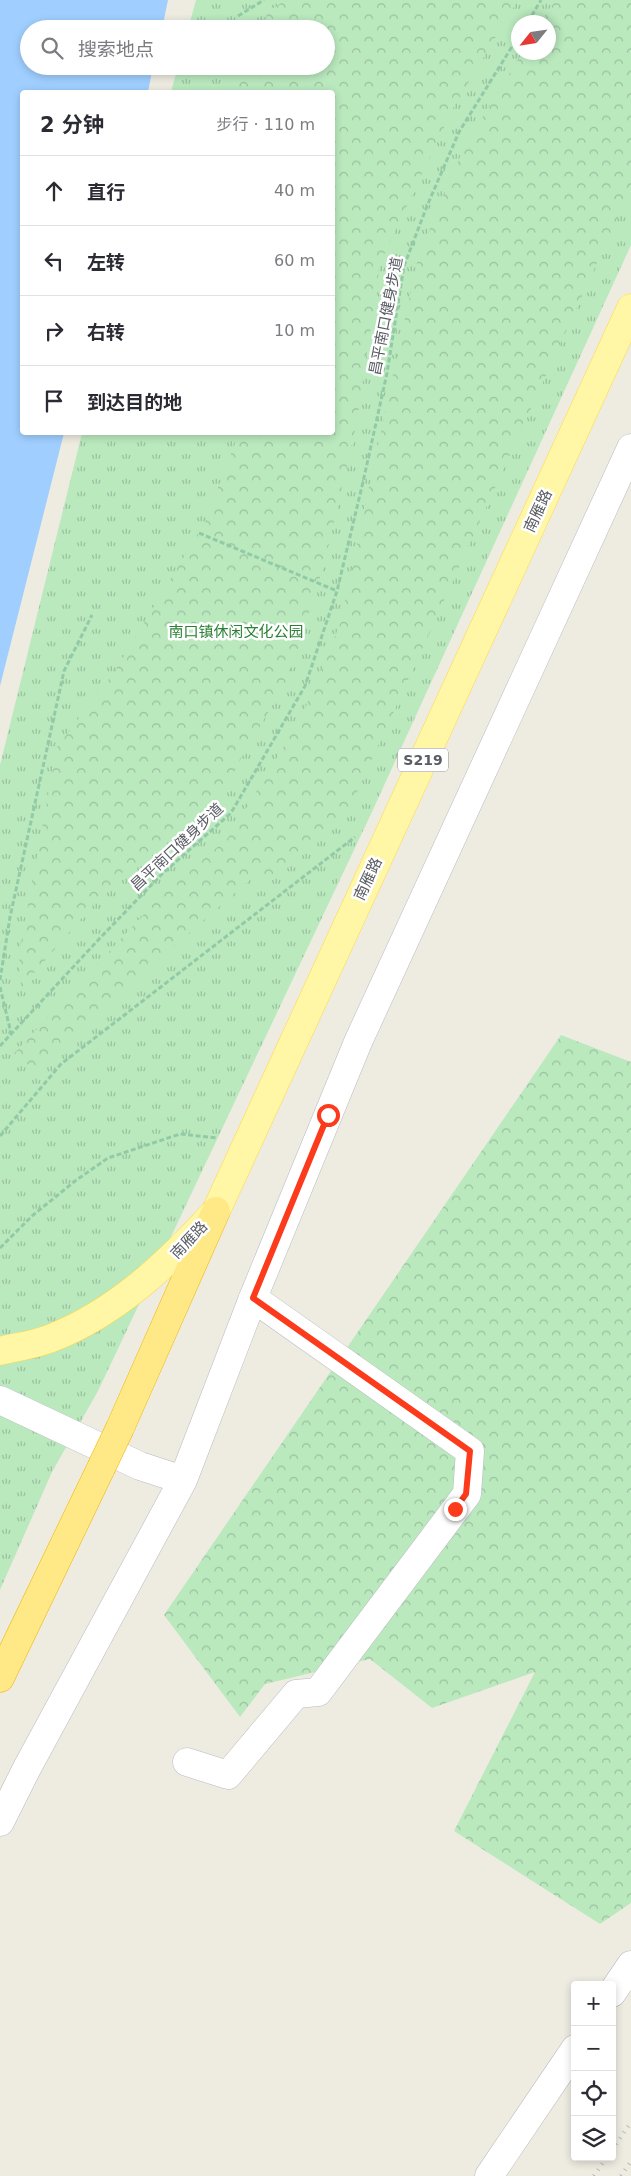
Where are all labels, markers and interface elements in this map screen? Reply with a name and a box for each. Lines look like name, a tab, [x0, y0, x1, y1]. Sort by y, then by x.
north arrow	[511, 15, 556, 60]
search box	[20, 20, 335, 75]
icon: search	[38, 34, 66, 62]
text: 搜索地点	[78, 38, 154, 60]
text: 2 分钟	[40, 113, 104, 137]
text: 步行 · 110 m	[217, 115, 315, 134]
icon: ahead	[40, 177, 68, 205]
text: 直行	[87, 181, 125, 203]
text: 40 m	[274, 181, 315, 200]
icon: left	[40, 247, 68, 275]
text: 左转	[87, 251, 125, 273]
text: 60 m	[274, 251, 315, 270]
street label: 昌平南口健身步道	[366, 255, 406, 377]
icon: right	[40, 317, 68, 345]
text: 右转	[87, 321, 125, 343]
text: 10 m	[274, 321, 315, 340]
icon: arrive	[40, 387, 68, 415]
text: 到达目的地	[87, 391, 182, 413]
street label: 南雁路	[520, 487, 556, 535]
park label: 南口镇休闲文化公园	[168, 623, 304, 641]
road number: S219	[398, 748, 448, 772]
street label: 昌平南口健身步道	[127, 799, 227, 895]
street label: 南雁路	[350, 855, 386, 903]
route start	[317, 1104, 340, 1127]
street label: 南雁路	[167, 1218, 211, 1262]
route end	[444, 1498, 467, 1521]
map controls	[571, 1981, 616, 2161]
button: +	[571, 1981, 616, 2026]
button: −	[571, 2026, 616, 2071]
button: locate	[571, 2071, 616, 2116]
button: layers	[571, 2116, 616, 2161]

